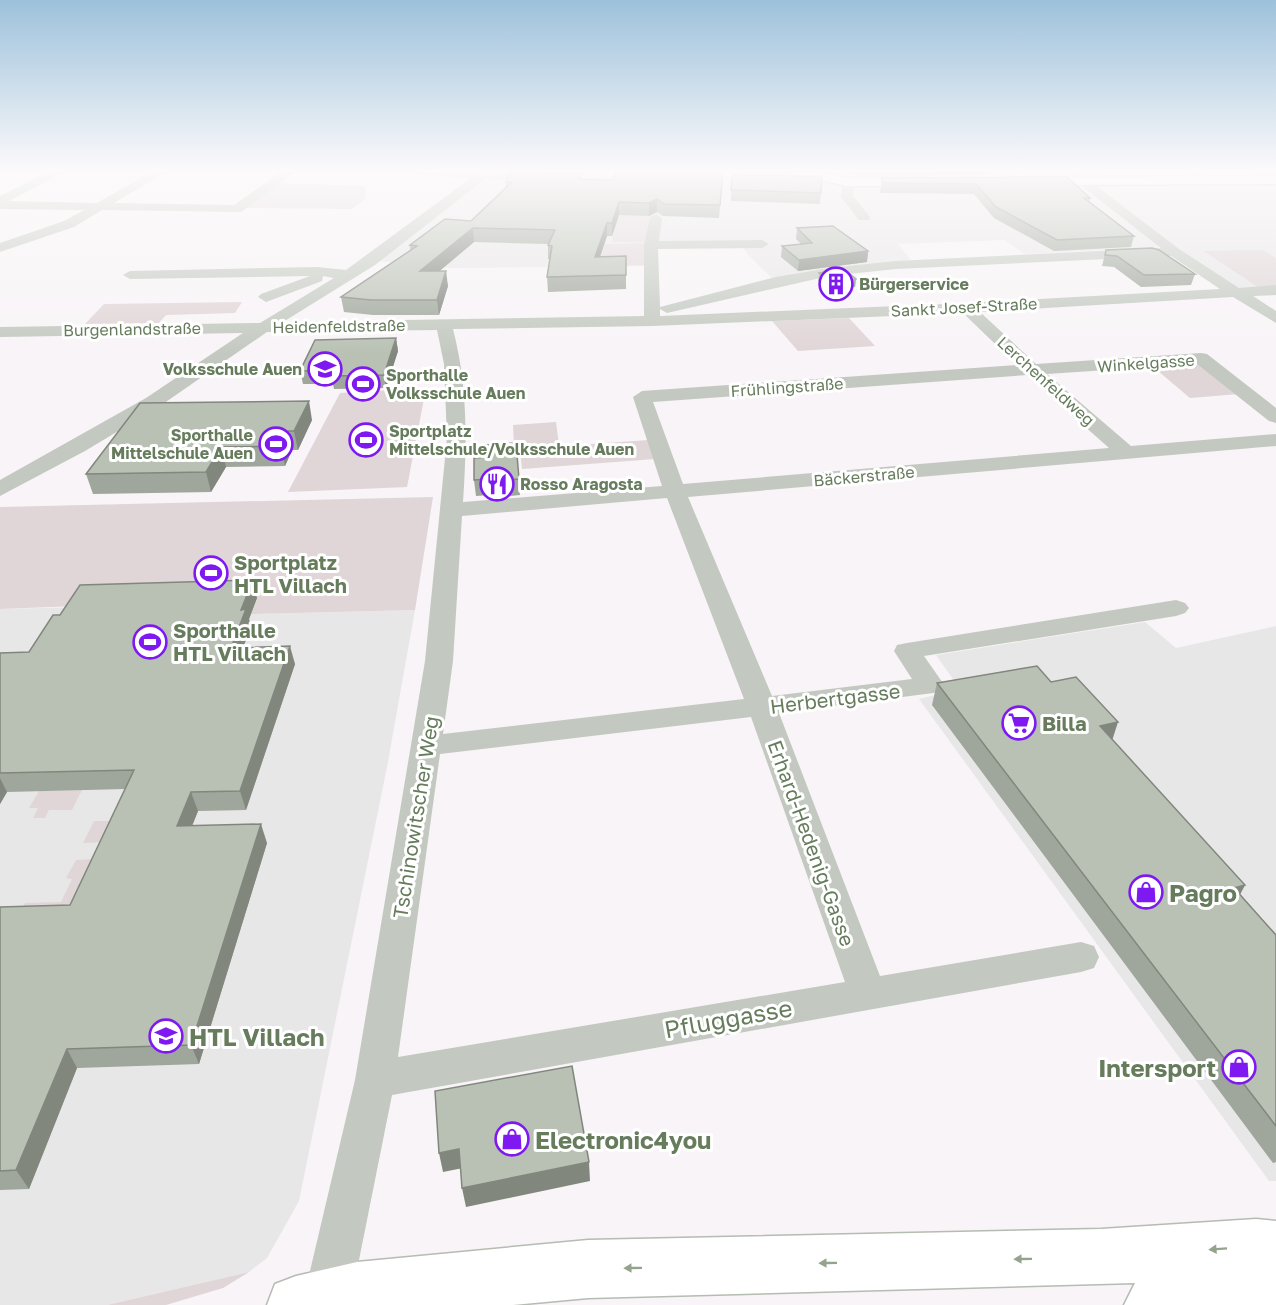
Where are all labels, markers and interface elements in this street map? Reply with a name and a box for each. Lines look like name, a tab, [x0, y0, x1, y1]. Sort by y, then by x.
building icon: Bürgerservice	[818, 266, 854, 302]
place label: Bürgerservice	[859, 274, 969, 294]
street label: Sankt Josef-Straße	[890, 293, 1038, 321]
street label: Heidenfeldstraße	[272, 315, 406, 337]
street label: Burgenlandstraße	[63, 318, 201, 340]
street label: Lerchenfeldweg	[993, 332, 1099, 430]
street label: Winkelgasse	[1097, 350, 1195, 376]
school or university icon: Volksschule Auen	[307, 351, 343, 387]
place label: Volksschule Auen	[163, 359, 302, 379]
place label: Sporthalle Volksschule Auen	[386, 365, 525, 403]
sports icon: Sporthalle Volksschule Auen	[345, 366, 381, 402]
street label: Frühlingstraße	[730, 373, 844, 401]
place label: Sportplatz Mittelschule/Volksschule Auen	[389, 421, 634, 459]
sports icon: Sportplatz Mittelschule/Volksschule Auen	[348, 422, 384, 458]
place label: Sporthalle Mittelschule Auen	[111, 425, 253, 463]
sports icon: Sporthalle Mittelschule Auen	[258, 426, 294, 462]
street label: Bäckerstraße	[813, 462, 915, 490]
restaurant icon: Rosso Aragosta	[479, 466, 515, 502]
place label: Rosso Aragosta	[520, 474, 643, 494]
place label: Sportplatz HTL Villach	[234, 550, 347, 597]
sports icon: Sportplatz HTL Villach	[193, 555, 229, 591]
place label: Sporthalle HTL Villach	[173, 618, 286, 665]
sports icon: Sporthalle HTL Villach	[132, 624, 168, 660]
street label: Herbertgasse	[768, 678, 902, 718]
supermarket icon: Billa	[1001, 705, 1037, 741]
place label: Billa	[1042, 711, 1087, 735]
street label: Tschinowitscher Weg	[387, 714, 443, 920]
street label: Erhard-Hedenig-Gasse	[764, 737, 860, 949]
shop icon: Pagro	[1128, 874, 1164, 910]
place label: Pagro	[1169, 878, 1237, 907]
street label: Pfluggasse	[662, 992, 794, 1044]
school or university icon: HTL Villach	[148, 1018, 184, 1054]
place label: HTL Villach	[189, 1022, 324, 1051]
shop icon: Intersport	[1221, 1049, 1257, 1085]
place label: Intersport	[1098, 1053, 1216, 1082]
shop icon: Electronic4you	[494, 1121, 530, 1157]
place label: Electronic4you	[535, 1125, 711, 1154]
one-way arrow	[1208, 1245, 1227, 1254]
one-way arrow	[1013, 1254, 1032, 1264]
one-way arrow	[818, 1259, 837, 1268]
one-way arrow	[624, 1263, 643, 1273]

